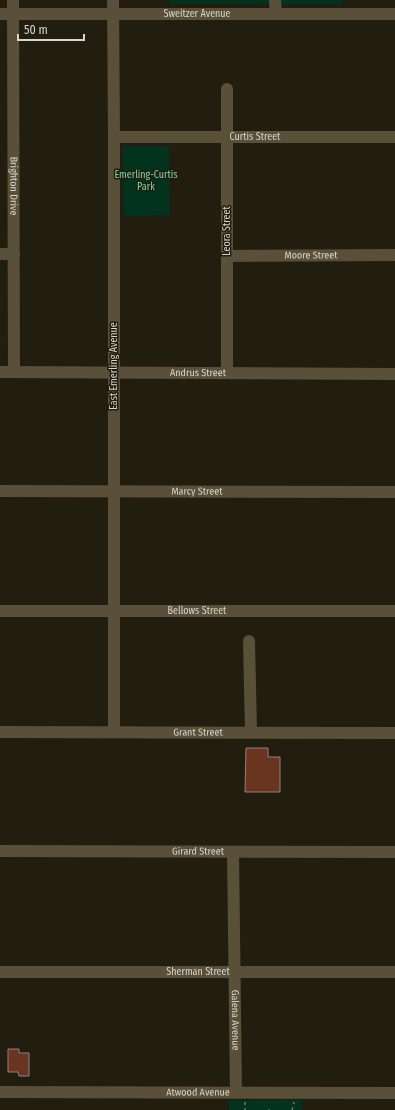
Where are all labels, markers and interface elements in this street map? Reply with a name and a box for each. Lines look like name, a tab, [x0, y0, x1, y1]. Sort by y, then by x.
street label: Sweitzer Avenue	[163, 8, 231, 20]
scale bar	[18, 16, 84, 42]
text: 50 m	[24, 23, 48, 37]
street label: Curtis Street	[230, 131, 281, 143]
street label: Brighton Drive	[7, 157, 20, 215]
park label: Emerling-Curtis Park	[114, 169, 178, 193]
street label: Leora Street	[221, 206, 233, 256]
street label: Moore Street	[285, 249, 338, 262]
street label: East Emerling Avenue	[108, 322, 120, 410]
street label: Andrus Street	[170, 367, 227, 379]
street label: Marcy Street	[171, 485, 223, 498]
street label: Bellows Street	[168, 605, 227, 617]
street label: Grant Street	[173, 726, 223, 739]
street label: Girard Street	[172, 845, 225, 858]
street label: Sherman Street	[166, 966, 231, 978]
street label: Galena Avenue	[229, 990, 241, 1050]
street label: Atwood Avenue	[166, 1086, 230, 1099]

